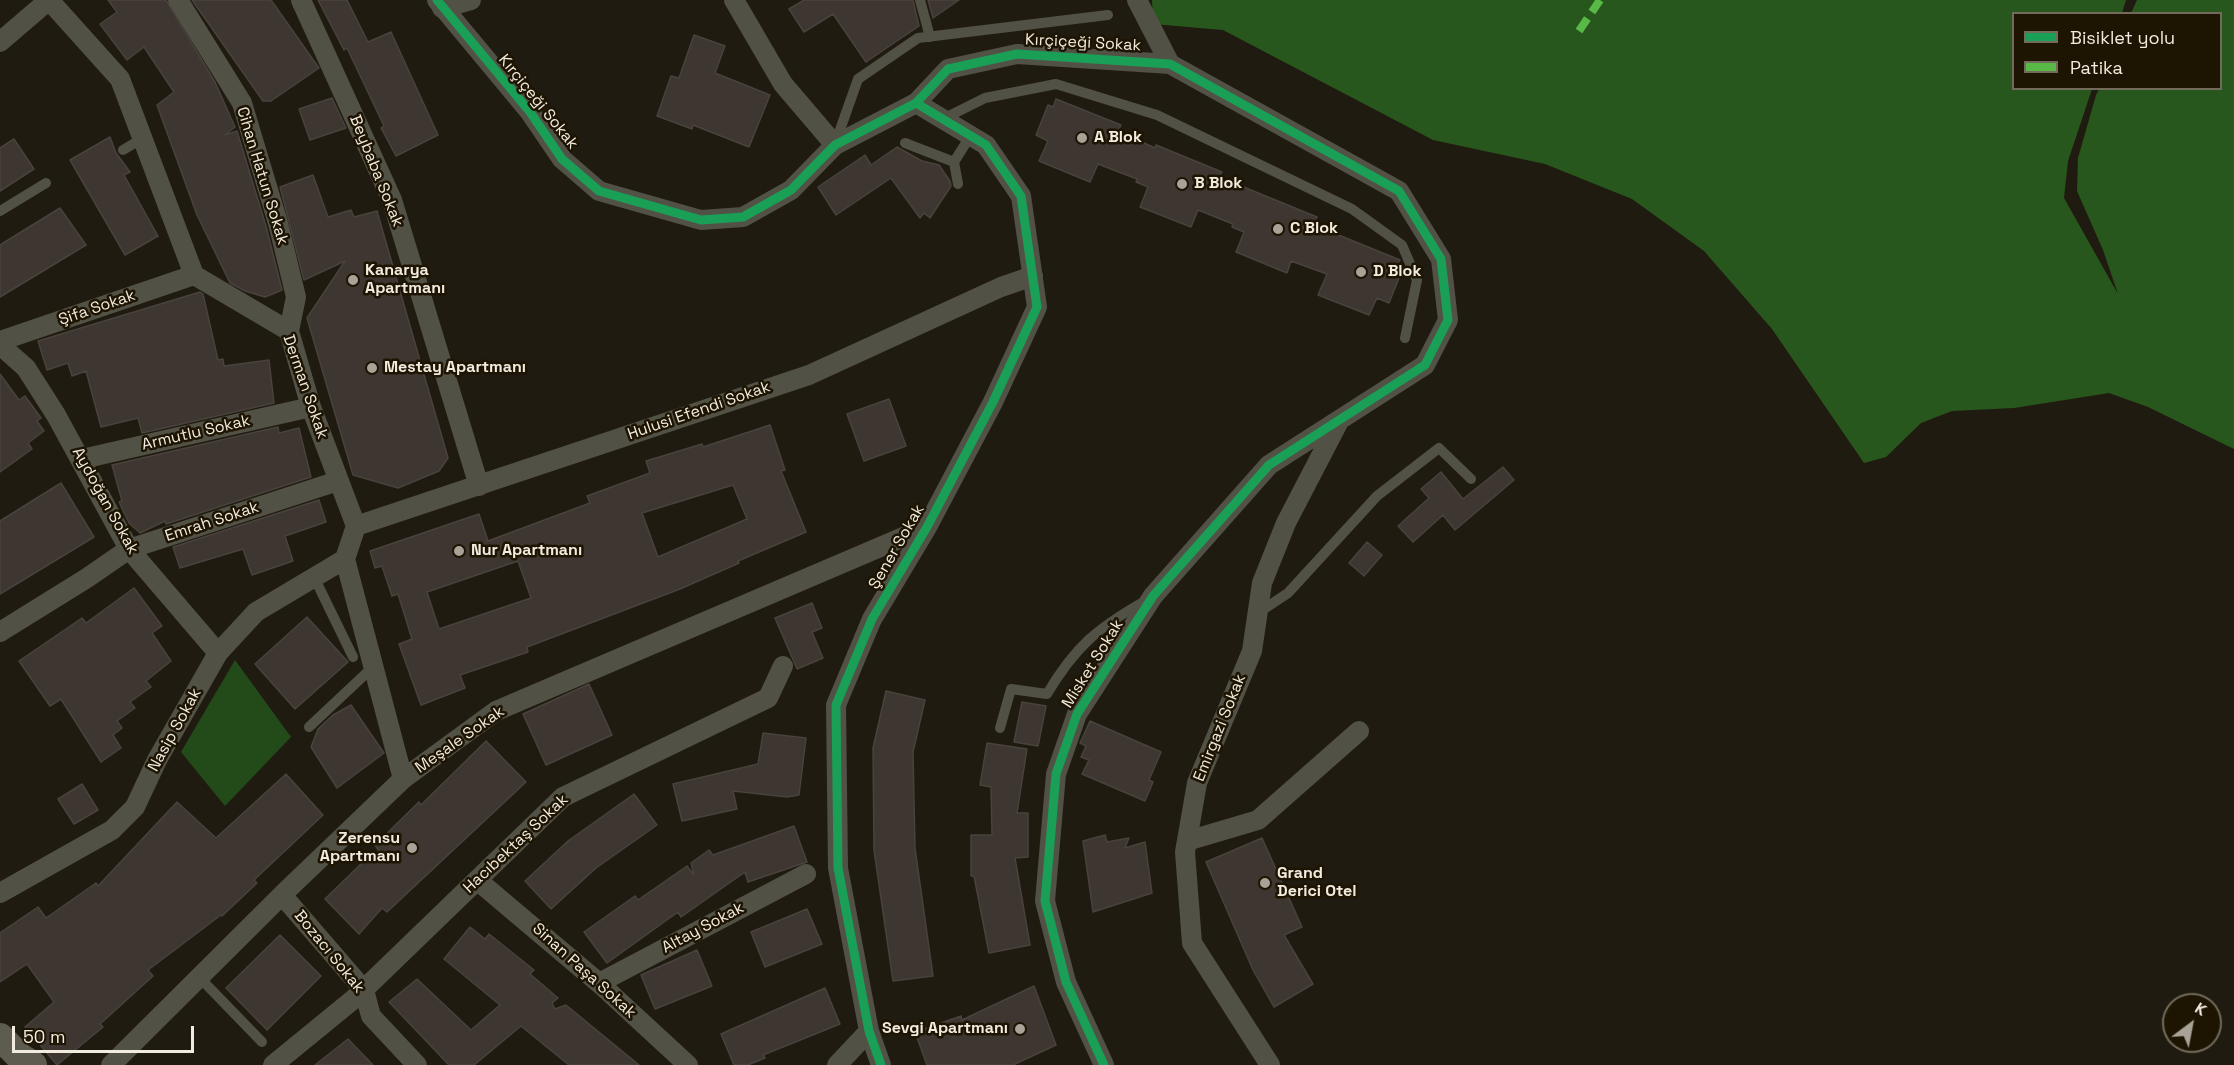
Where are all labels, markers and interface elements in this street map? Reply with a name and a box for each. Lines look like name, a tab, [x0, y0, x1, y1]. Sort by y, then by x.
legend	[2012, 12, 2222, 90]
text: Bisiklet yolu	[2070, 26, 2175, 49]
street label: Kırçiçeği Sokak	[1024, 30, 1142, 56]
street label: Kırçiçeği Sokak	[494, 51, 582, 153]
text: Patika	[2070, 56, 2123, 79]
street label: Cihan Hatun Sokak	[232, 105, 292, 247]
street label: Beybaba Sokak	[345, 112, 407, 230]
place label: A Blok	[1094, 128, 1142, 148]
marker: A Blok	[1075, 131, 1089, 145]
place label: B Blok	[1194, 174, 1242, 194]
marker: B Blok	[1175, 177, 1189, 191]
place label: C Blok	[1290, 219, 1338, 239]
marker: C Blok	[1271, 222, 1285, 236]
place label: Kanarya Apartmanı	[365, 261, 445, 299]
place label: D Blok	[1373, 262, 1421, 282]
marker: D Blok	[1354, 265, 1368, 279]
marker: Kanarya Apartmanı	[346, 273, 360, 287]
street label: Şifa Sokak	[56, 286, 138, 330]
street label: Derman Sokak	[278, 332, 332, 442]
place label: Mestay Apartmanı	[384, 358, 526, 378]
marker: Mestay Apartmanı	[365, 361, 379, 375]
street label: Hulusi Efendi Sokak	[625, 378, 773, 444]
street label: Armutlu Sokak	[140, 411, 252, 455]
street label: Aydoğan Sokak	[68, 444, 142, 558]
street label: Emrah Sokak	[163, 498, 261, 546]
street label: Şener Sokak	[865, 501, 929, 593]
place label: Nur Apartmanı	[471, 541, 582, 561]
marker: Nur Apartmanı	[452, 544, 466, 558]
street label: Misket Sokak	[1058, 616, 1128, 712]
street label: Emirgazi Sokak	[1190, 671, 1250, 785]
street label: Nasip Sokak	[144, 685, 206, 775]
street label: Meşale Sokak	[412, 702, 508, 778]
street label: Hacıbektaş Sokak	[460, 791, 572, 897]
place label: Zerensu Apartmanı	[320, 829, 400, 867]
marker: Zerensu Apartmanı	[405, 841, 419, 855]
place label: Grand Derici Otel	[1277, 864, 1356, 902]
marker: Grand Derici Otel	[1258, 876, 1272, 890]
street label: Altay Sokak	[659, 898, 747, 958]
street label: Bozacı Sokak	[290, 907, 368, 997]
street label: Sinan Paşa Sokak	[528, 919, 640, 1023]
north arrow	[2162, 993, 2222, 1053]
text: K	[2191, 997, 2211, 1021]
scale bar	[15, 1014, 196, 1052]
place label: Sevgi Apartmanı	[882, 1019, 1008, 1039]
marker: Sevgi Apartmanı	[1013, 1022, 1027, 1036]
text: 50 m	[23, 1025, 65, 1048]

